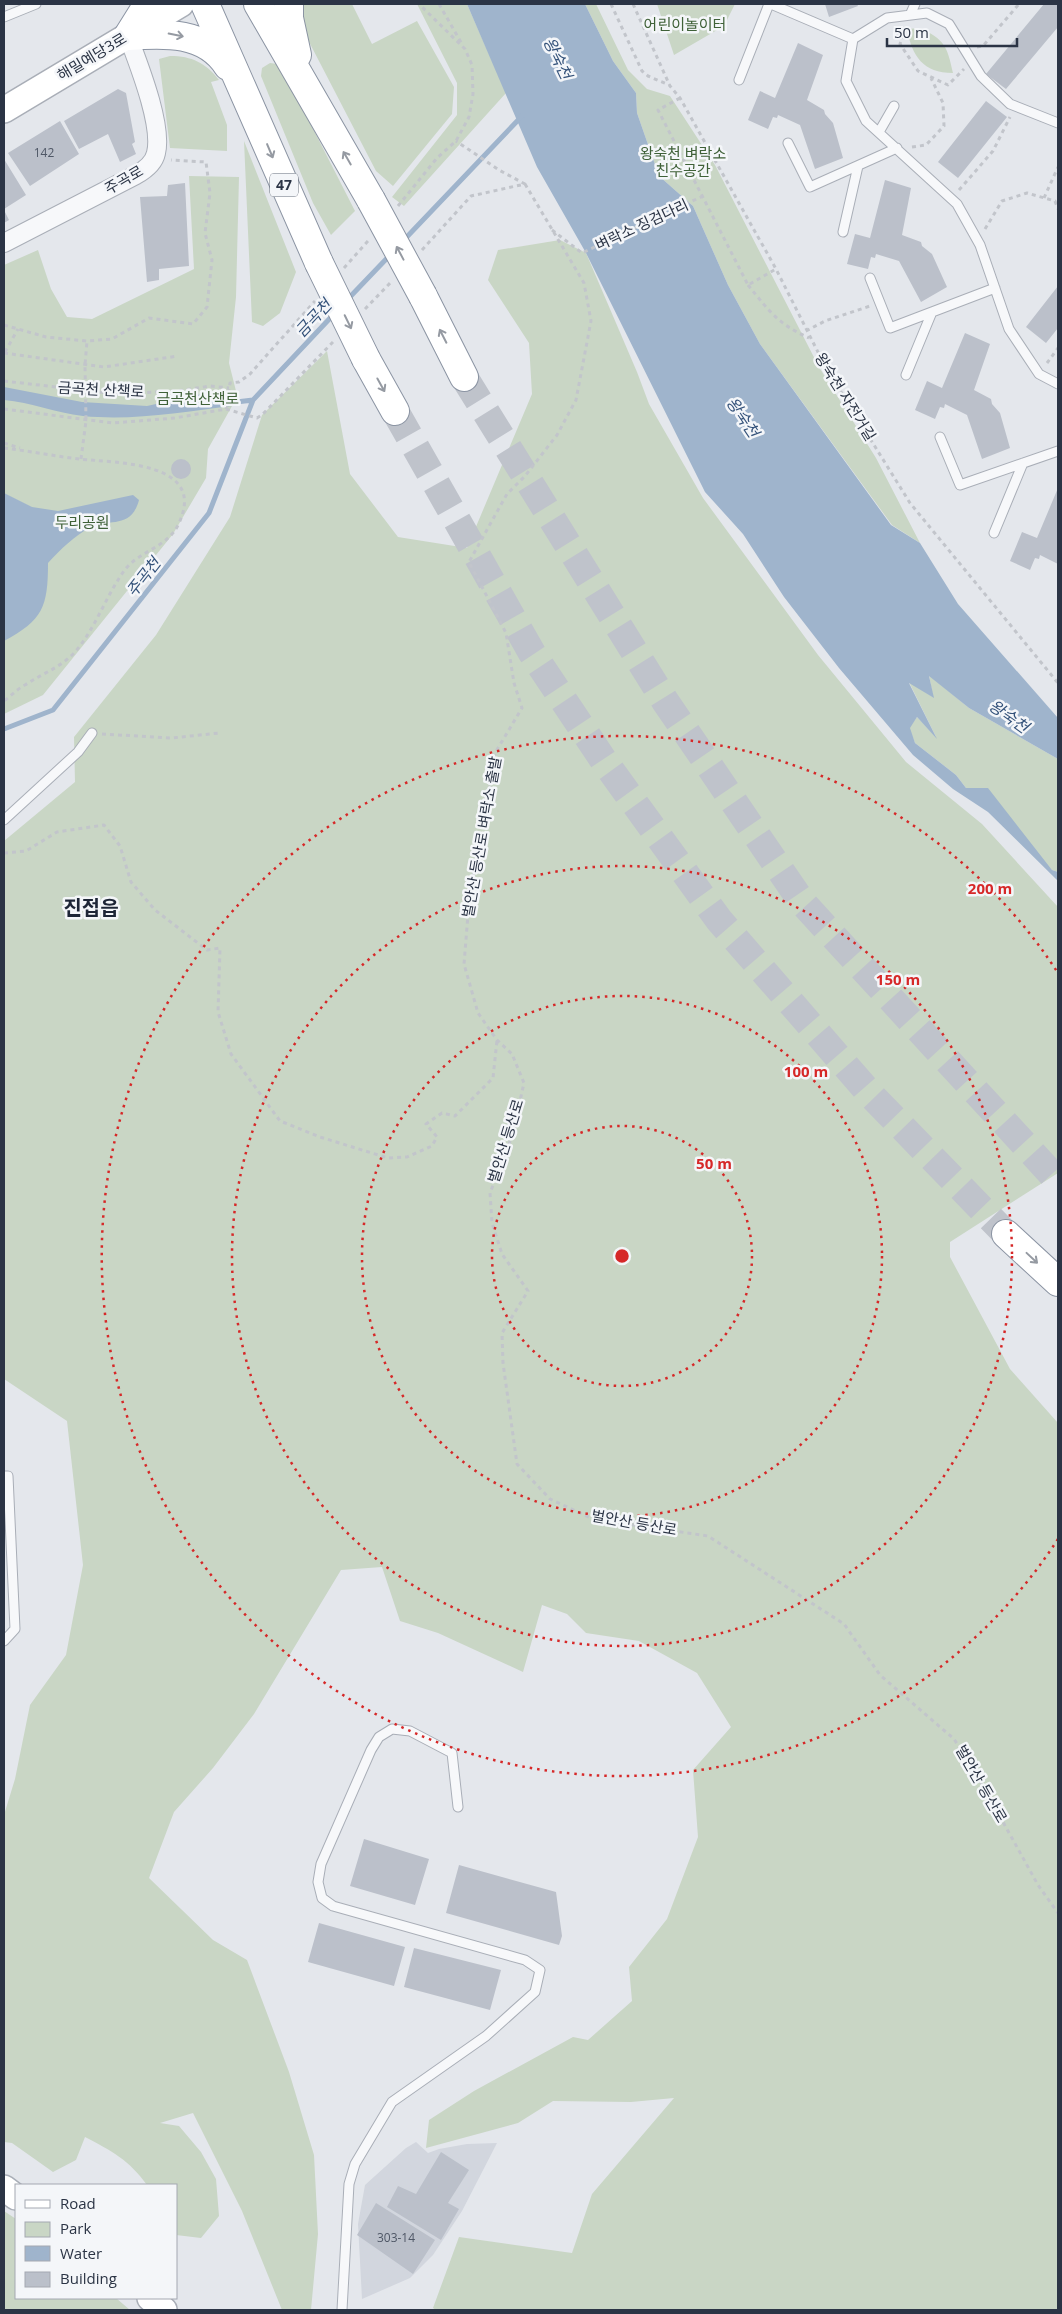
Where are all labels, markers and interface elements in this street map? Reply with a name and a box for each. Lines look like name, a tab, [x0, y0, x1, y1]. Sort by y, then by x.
park label: 어린이놀이터	[644, 14, 726, 34]
scale bar	[887, 15, 1017, 47]
text: 50 m	[894, 22, 929, 42]
street label: 해밀예당3로	[53, 28, 130, 85]
one-way arrow	[168, 31, 184, 41]
water label: 왕숙천	[538, 33, 579, 85]
one-way arrow	[265, 143, 275, 158]
park label: 왕숙천 벼락소 친수공간	[640, 143, 727, 180]
house number: 142	[34, 144, 54, 161]
one-way arrow	[342, 151, 352, 166]
street label: 주곡로	[101, 160, 146, 198]
road number: 47	[270, 174, 298, 196]
street label: 벼락소 징검다리	[592, 194, 691, 254]
one-way arrow	[394, 246, 404, 261]
water label: 금곡천	[290, 293, 338, 342]
one-way arrow	[344, 314, 353, 329]
one-way arrow	[438, 329, 447, 344]
street label: 왕숙천 자전거길	[811, 349, 881, 444]
street label: 금곡천 산책로	[57, 377, 145, 401]
one-way arrow	[376, 377, 386, 392]
park label: 금곡천산책로	[157, 388, 239, 408]
water label: 왕숙천	[722, 393, 766, 443]
park label: 두리공원	[54, 512, 110, 532]
water label: 주곡천	[121, 551, 167, 601]
water label: 왕숙천	[985, 694, 1035, 739]
street label: 벌안산 등산로 벼락소 출발	[457, 754, 505, 919]
text: 200 m	[968, 878, 1012, 898]
district label: 진접읍	[63, 894, 119, 921]
text: 150 m	[876, 969, 920, 989]
text: 100 m	[784, 1061, 828, 1081]
street label: 벌안산 등산로	[483, 1096, 527, 1185]
text: 50 m	[696, 1153, 732, 1173]
centre of rings	[613, 1247, 631, 1265]
one-way arrow	[1026, 1252, 1039, 1264]
street label: 벌안산 등산로	[590, 1505, 679, 1539]
street label: 벌안산 등산로	[952, 1741, 1012, 1826]
legend	[15, 2184, 178, 2299]
text: Road	[60, 2193, 96, 2213]
text: Park	[60, 2218, 91, 2238]
house number: 303-14	[377, 2229, 415, 2246]
text: Water	[60, 2243, 102, 2263]
text: Building	[60, 2268, 117, 2288]

